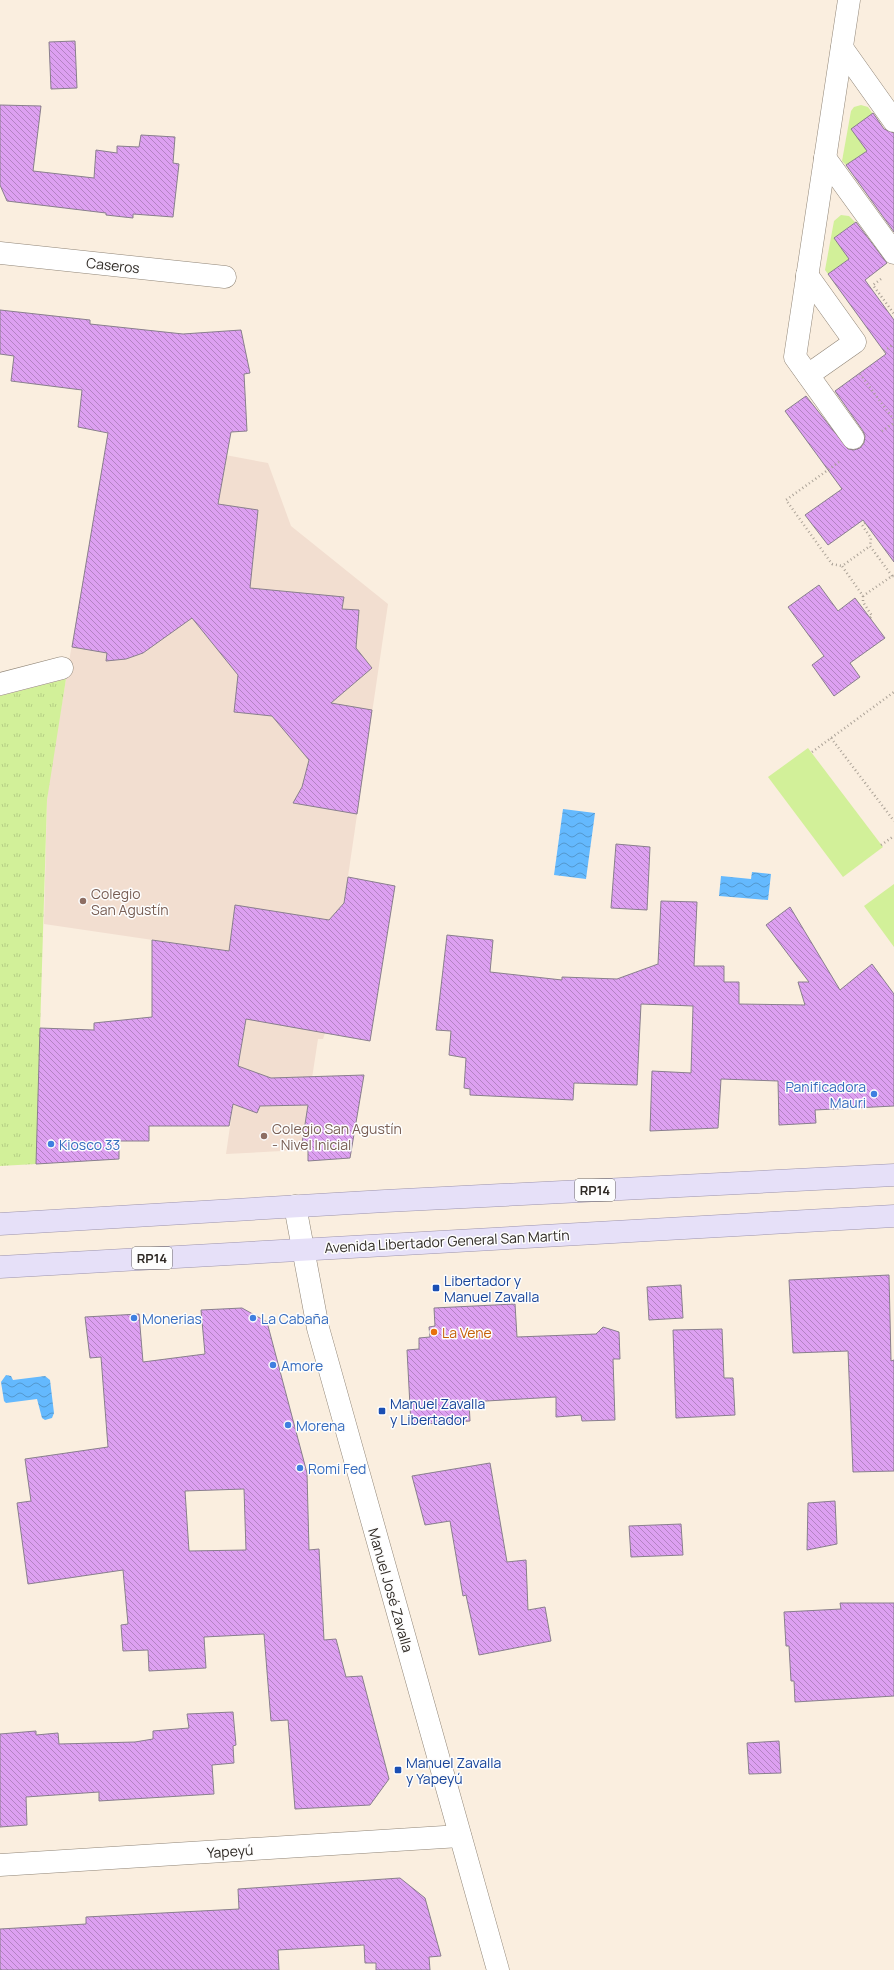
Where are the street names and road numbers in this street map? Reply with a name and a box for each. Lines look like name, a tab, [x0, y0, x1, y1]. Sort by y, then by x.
street label: Caseros	[85, 253, 141, 277]
road number: RP14	[575, 1179, 615, 1201]
street label: Avenida Libertador General San Martín	[324, 1225, 570, 1257]
road number: RP14	[132, 1247, 172, 1269]
street label: Manuel José Zavalla	[364, 1526, 418, 1654]
street label: Yapeyú	[206, 1840, 254, 1862]

